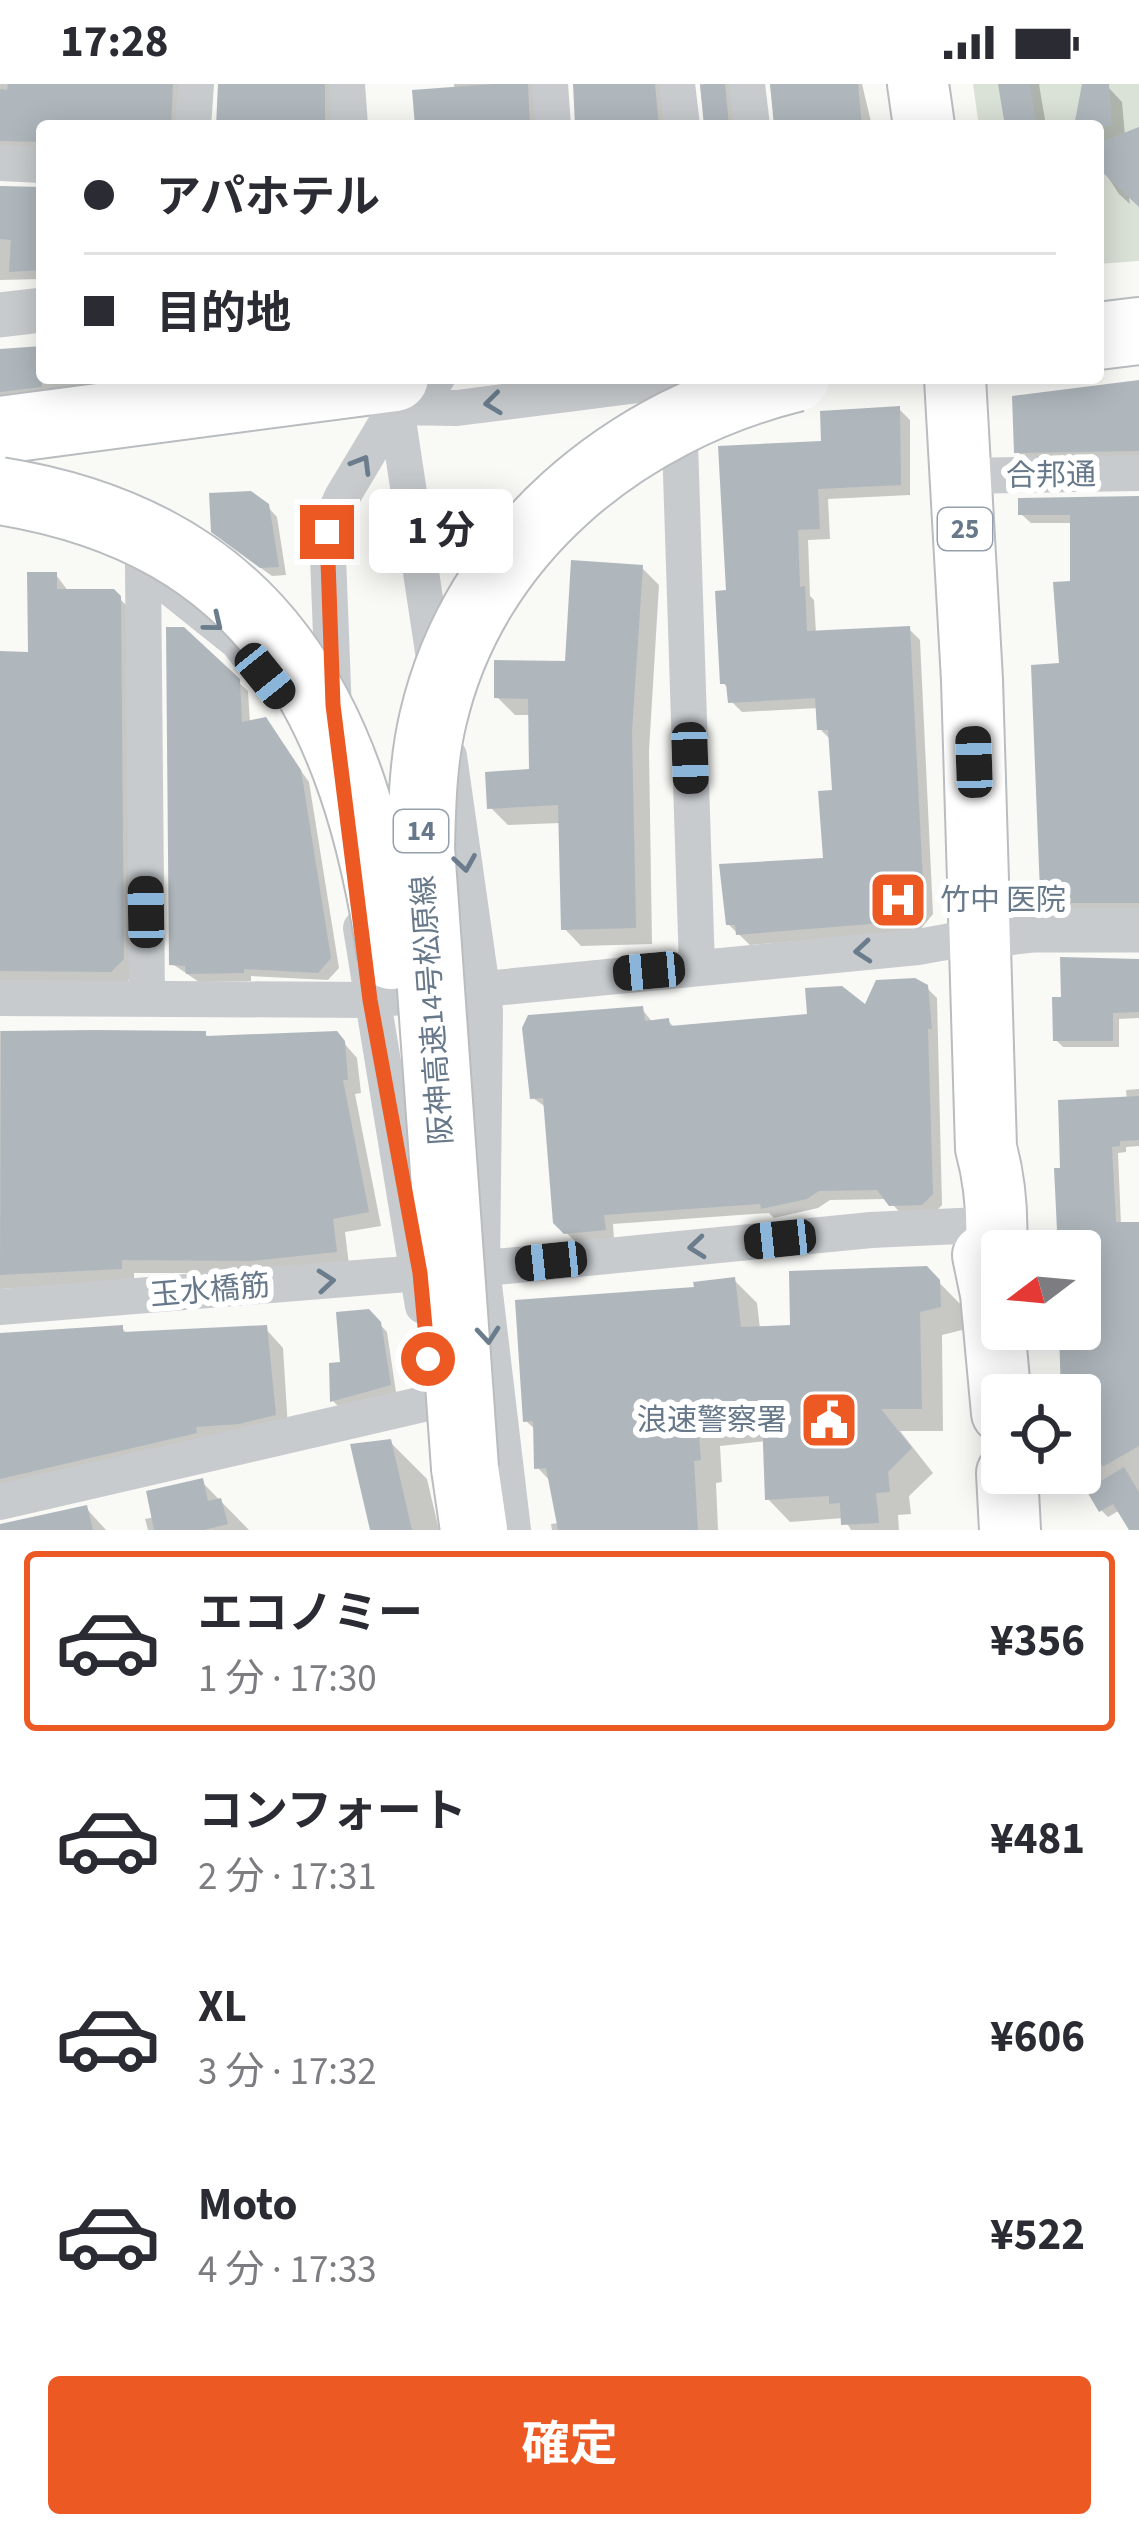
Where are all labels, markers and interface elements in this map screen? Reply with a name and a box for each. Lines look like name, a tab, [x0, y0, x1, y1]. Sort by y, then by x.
text: 17:28	[60, 10, 169, 74]
text: アパホテル	[156, 166, 380, 230]
text: 目的地	[156, 282, 291, 346]
one-way arrow	[483, 390, 503, 416]
street label: 合邦通	[1006, 453, 1096, 498]
one-way arrow	[348, 455, 370, 477]
callout: 1 分	[369, 490, 513, 574]
text: 1 分	[407, 503, 475, 559]
route end	[300, 505, 354, 559]
road number: 25	[938, 508, 992, 550]
one-way arrow	[200, 609, 222, 630]
car	[228, 637, 302, 715]
car	[671, 721, 709, 795]
car	[955, 725, 993, 799]
road number: 14	[394, 810, 448, 852]
one-way arrow	[451, 853, 477, 872]
hospital icon: 竹中 医院	[867, 869, 929, 931]
street label: 阪神高速14号松原線	[402, 874, 463, 1146]
car	[127, 876, 165, 948]
place label: 竹中 医院	[940, 879, 1066, 922]
one-way arrow	[853, 938, 872, 964]
car	[612, 950, 686, 992]
car	[742, 1217, 818, 1261]
north arrow	[981, 1230, 1101, 1350]
map controls	[981, 1230, 1101, 1494]
one-way arrow	[687, 1234, 706, 1259]
car	[513, 1239, 589, 1283]
street label: 玉水橋筋	[148, 1264, 272, 1317]
one-way arrow	[317, 1268, 336, 1294]
one-way arrow	[475, 1326, 500, 1345]
route start	[401, 1332, 455, 1386]
button: locate	[981, 1374, 1101, 1494]
public building icon: 浪速警察署	[798, 1389, 860, 1451]
place label: 浪速警察署	[637, 1399, 787, 1442]
text: エコノミー	[198, 1582, 423, 1646]
icon: car	[54, 1587, 162, 1695]
text: ¥356	[990, 1609, 1085, 1673]
text: 1 分 · 17:30	[198, 1651, 377, 1707]
text: コンフォート	[198, 1780, 467, 1844]
icon: car	[54, 1785, 162, 1893]
text: ¥481	[990, 1807, 1085, 1871]
text: 2 分 · 17:31	[198, 1849, 377, 1905]
text: XL	[198, 1975, 247, 2039]
icon: car	[54, 1983, 162, 2091]
text: ¥606	[990, 2005, 1085, 2069]
text: 3 分 · 17:32	[198, 2044, 377, 2100]
text: Moto	[198, 2173, 297, 2237]
icon: car	[54, 2181, 162, 2289]
text: ¥522	[990, 2203, 1085, 2267]
text: 4 分 · 17:33	[198, 2242, 377, 2298]
button: 確定	[48, 2376, 1091, 2514]

